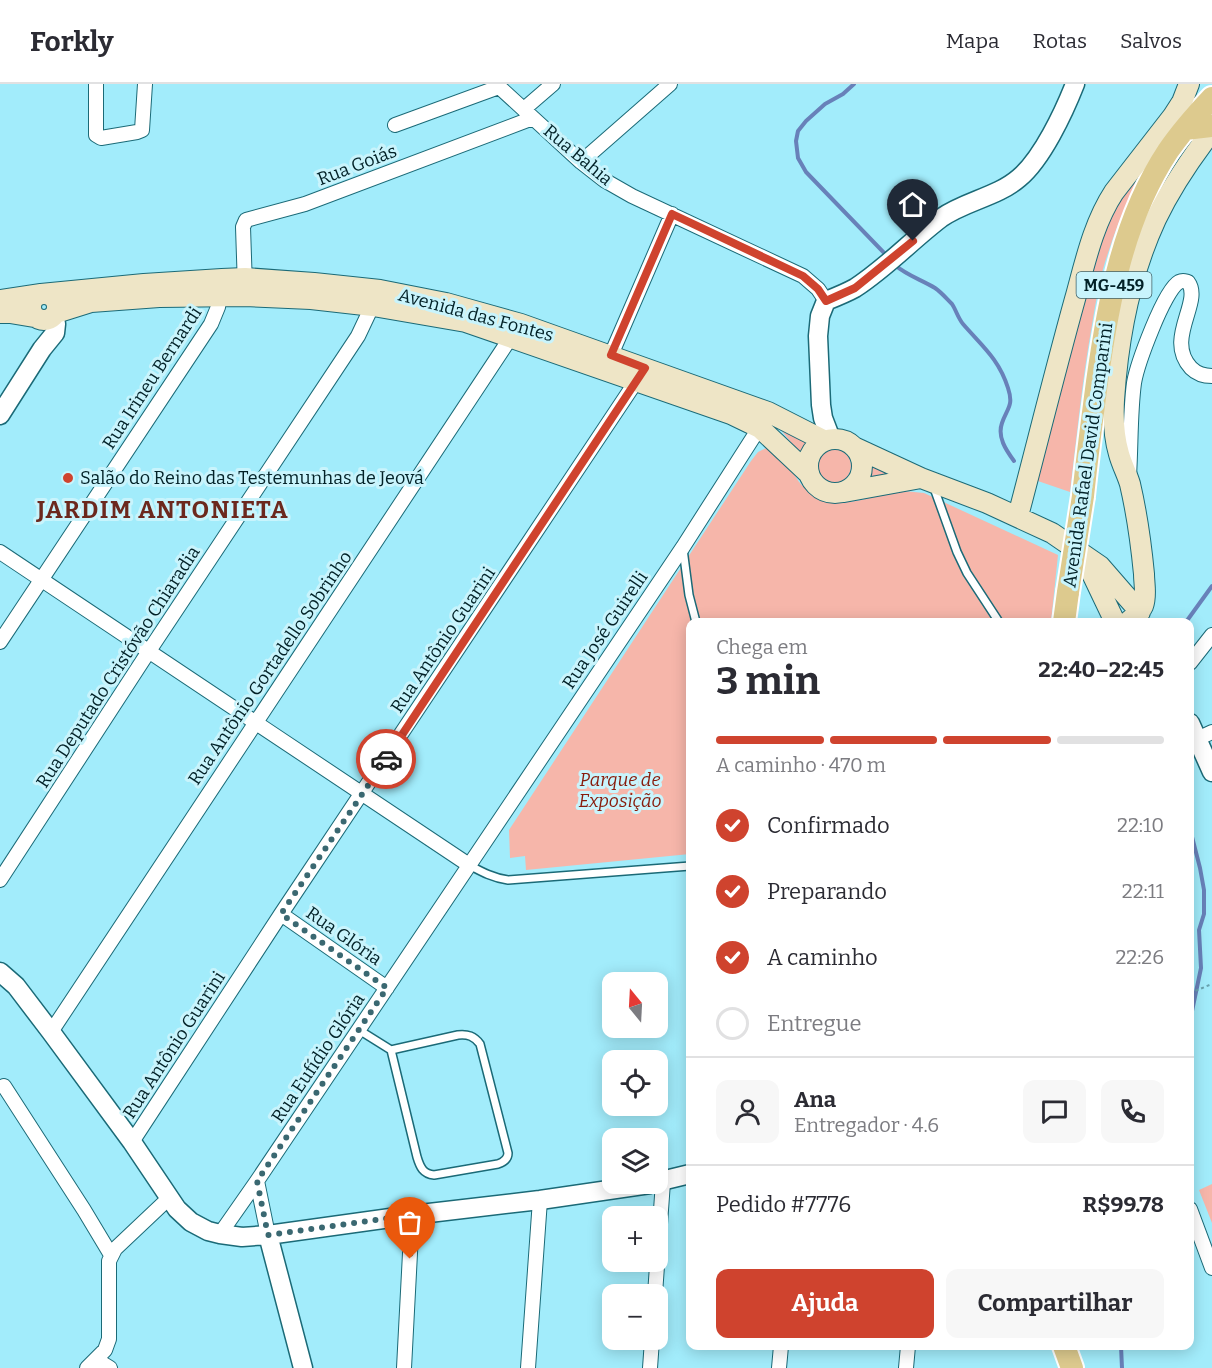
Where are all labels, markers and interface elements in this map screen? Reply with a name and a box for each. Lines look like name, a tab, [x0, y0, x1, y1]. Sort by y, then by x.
text: Forkly	[30, 25, 114, 58]
text: Mapa	[946, 28, 1000, 54]
text: Rotas	[1033, 28, 1087, 54]
text: Salvos	[1120, 28, 1182, 54]
street label: Rua Bahia	[539, 120, 617, 190]
street label: Rua Goiás	[314, 140, 400, 190]
pin	[887, 179, 938, 241]
icon: home	[896, 188, 929, 221]
road number: MG-459	[1076, 272, 1152, 298]
street label: Avenida das Fontes	[396, 284, 556, 346]
street label: Rua Irineu Bernardi	[98, 303, 206, 453]
street label: Avenida Rafael David Comparini	[1058, 321, 1118, 589]
place label: Salão do Reino das Testemunhas de Jeová	[80, 467, 424, 489]
marker: Salão do Reino das Testemunhas de Jeová	[61, 471, 75, 485]
district label: JARDIM ANTONIETA	[35, 496, 289, 524]
street label: Rua Deputado Cristóvão Chiaradia	[32, 542, 205, 792]
street label: Rua Antônio Gortadello Sobrinho	[183, 547, 357, 789]
street label: Rua Antônio Guarini	[386, 563, 500, 717]
street label: Rua José Guirelli	[558, 567, 652, 693]
text: Chega em	[716, 635, 808, 659]
text: 22:40–22:45	[1038, 656, 1164, 683]
text: 3 min	[716, 658, 820, 704]
courier	[356, 729, 416, 789]
icon: car	[370, 743, 403, 776]
text: A caminho · 470 m	[716, 753, 886, 777]
park label: Parque de Exposição	[579, 769, 661, 812]
icon: check	[716, 809, 749, 842]
text: Confirmado	[767, 812, 890, 839]
text: 22:10	[1117, 813, 1164, 837]
icon: check	[716, 875, 749, 908]
text: Preparando	[767, 878, 887, 905]
text: 22:11	[1122, 879, 1164, 903]
street label: Rua Glória	[302, 902, 386, 970]
icon: check	[716, 941, 749, 974]
text: A caminho	[767, 944, 878, 971]
text: 22:26	[1115, 945, 1164, 969]
street label: Rua Antônio Guarini	[118, 967, 230, 1123]
north arrow	[602, 972, 668, 1038]
map controls	[602, 972, 668, 1350]
street label: Rua Eufídio Glória	[267, 989, 370, 1127]
text: Entregue	[767, 1010, 862, 1037]
button: locate	[602, 1050, 668, 1116]
button: person	[716, 1080, 779, 1143]
button: chat	[1023, 1080, 1086, 1143]
button: phone	[1101, 1080, 1164, 1143]
text: Ana	[794, 1086, 836, 1113]
text: Entregador · 4.6	[794, 1113, 939, 1137]
button: layers	[602, 1128, 668, 1194]
text: Pedido #7776	[716, 1191, 851, 1218]
text: R$99.78	[1082, 1191, 1164, 1218]
pin	[384, 1197, 435, 1259]
icon: bag	[393, 1206, 426, 1239]
button: +	[602, 1206, 668, 1272]
button: Ajuda	[716, 1269, 934, 1338]
button: Compartilhar	[946, 1269, 1164, 1338]
button: −	[602, 1284, 668, 1350]

